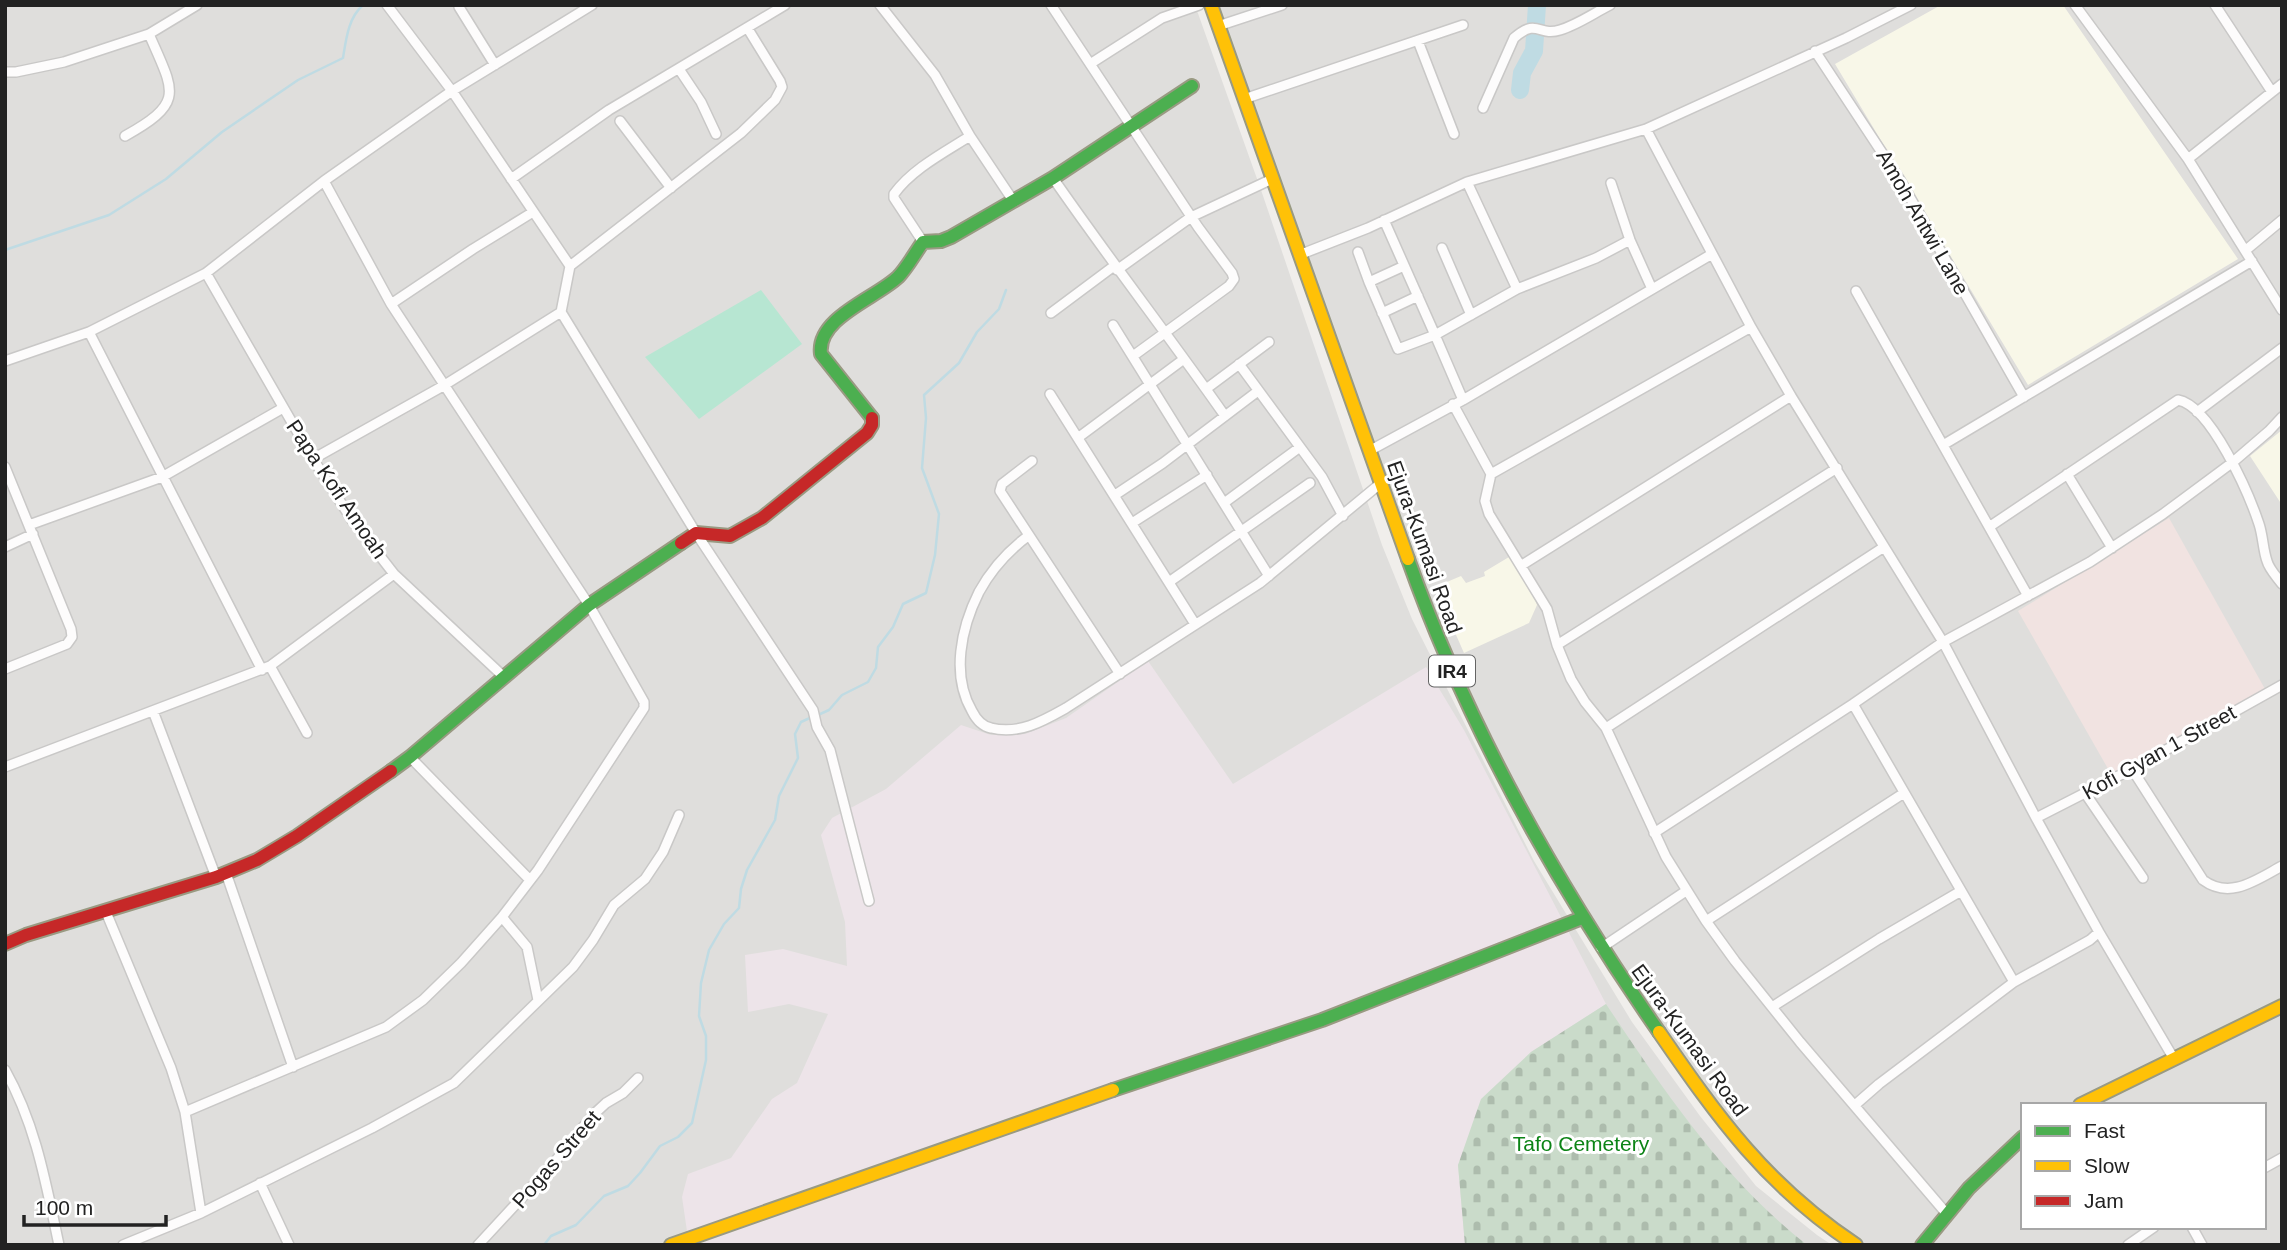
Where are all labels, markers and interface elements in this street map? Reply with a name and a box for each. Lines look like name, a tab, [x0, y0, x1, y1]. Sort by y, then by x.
street label: Amoh Antwi Lane	[1872, 145, 1974, 299]
street label: Papa Kofi Amoah	[282, 415, 392, 563]
street label: Ejura-Kumasi Road	[1383, 458, 1467, 636]
road number: IR4	[1429, 656, 1475, 686]
street label: Kofi Gyan 1 Street	[2078, 700, 2240, 804]
street label: Ejura-Kumasi Road	[1627, 960, 1753, 1120]
legend	[2021, 1103, 2266, 1229]
street label: Pogas Street	[507, 1106, 605, 1212]
text: Fast	[2084, 1119, 2125, 1142]
park label: Tafo Cemetery	[1513, 1132, 1650, 1155]
text: Slow	[2084, 1154, 2130, 1177]
scale bar	[24, 1184, 166, 1228]
text: Jam	[2084, 1189, 2124, 1212]
text: 100 m	[35, 1196, 93, 1219]

